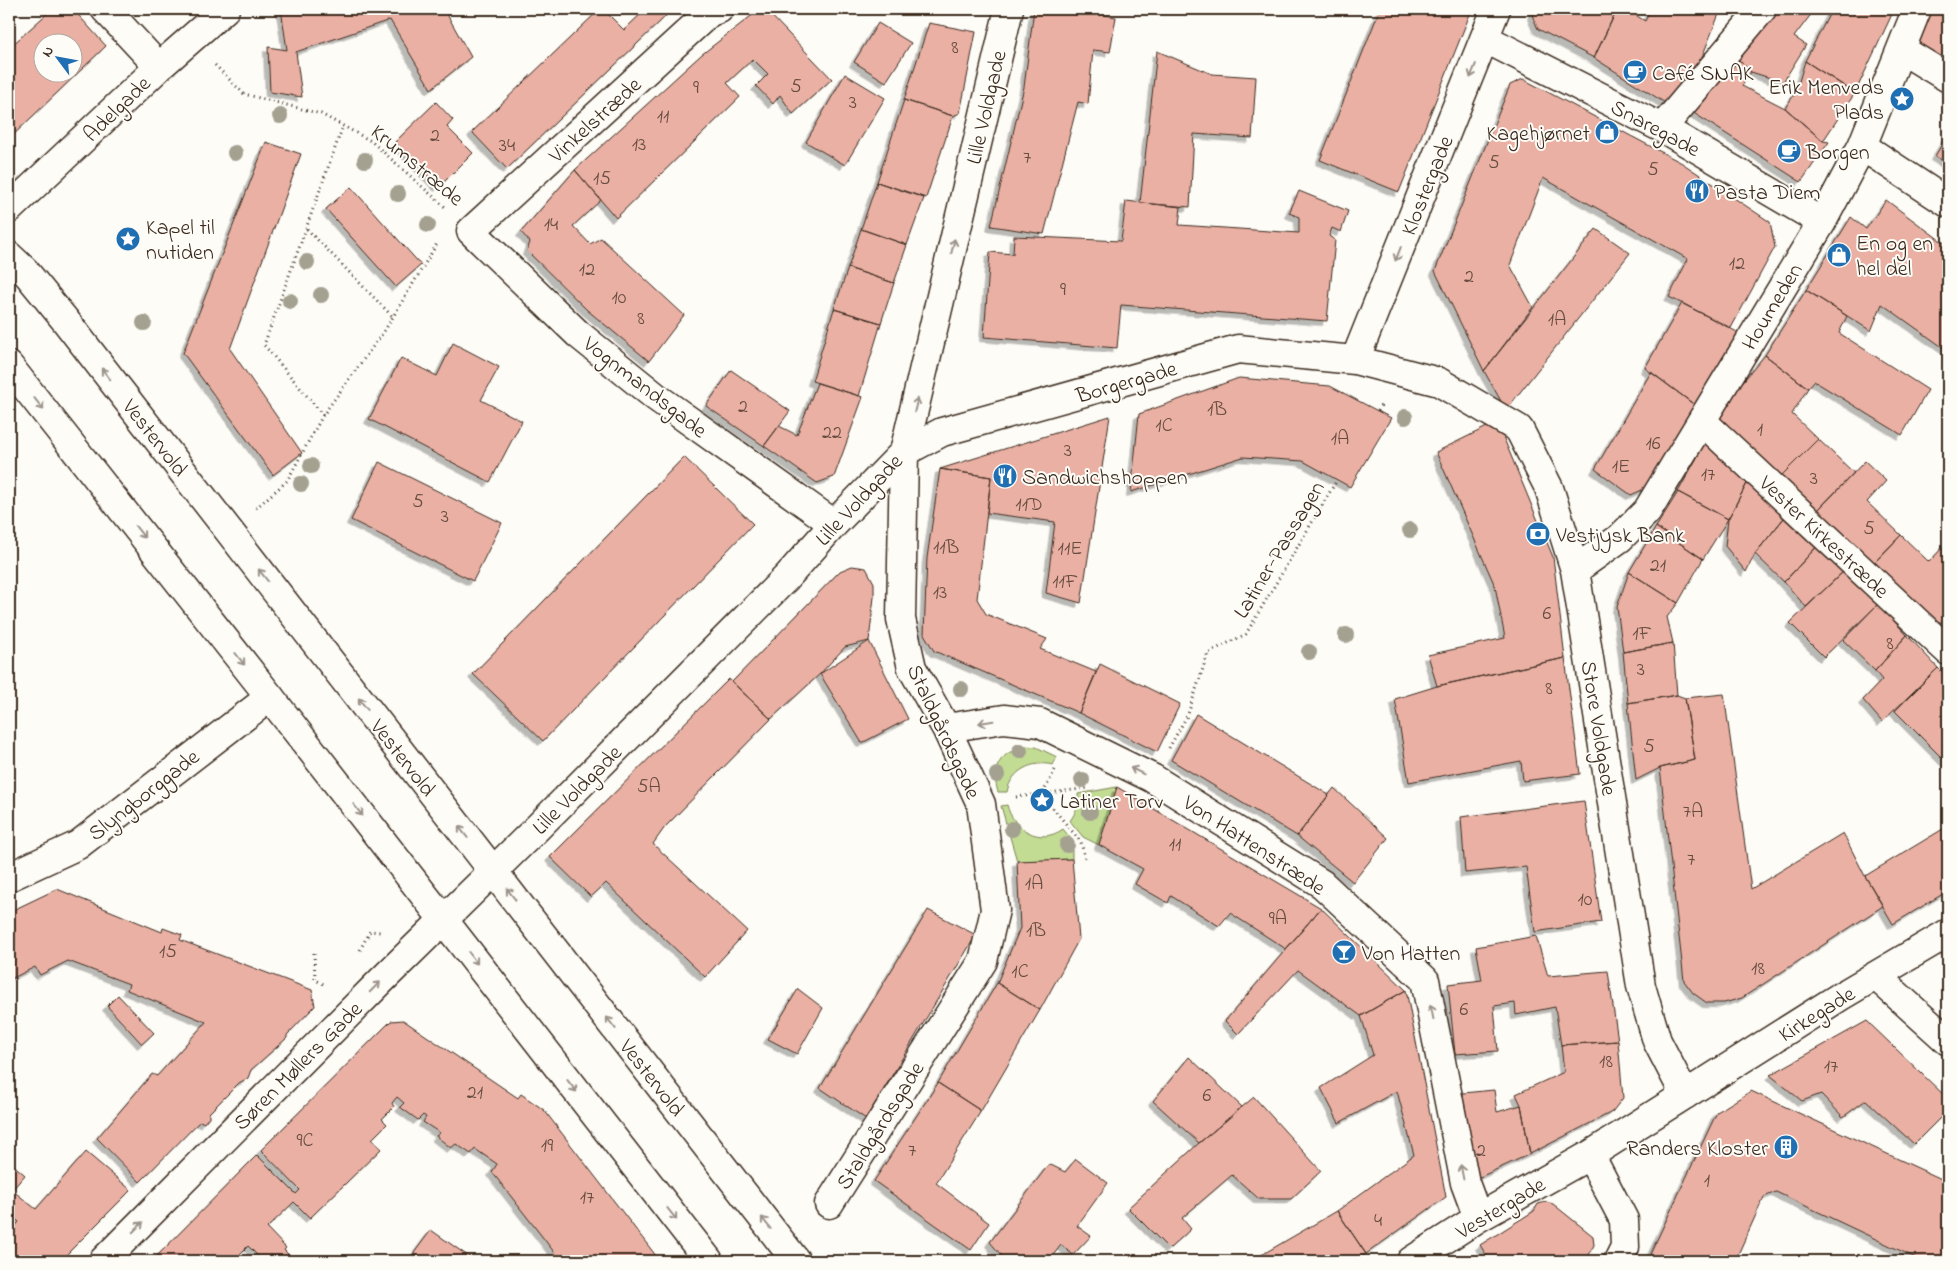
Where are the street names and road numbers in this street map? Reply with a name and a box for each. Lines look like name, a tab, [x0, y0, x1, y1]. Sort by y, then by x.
street label: Lille Voldgade	[959, 47, 1018, 168]
street label: Adelgade	[77, 70, 160, 151]
street label: Vinkelstræde	[542, 71, 650, 172]
street label: Snaregade	[1604, 93, 1705, 168]
street label: Krumstræde	[362, 118, 470, 215]
street label: Klostergade	[1394, 131, 1464, 241]
street label: Houmeden	[1735, 258, 1812, 357]
street label: Vognmandsgade	[574, 329, 713, 448]
street label: Borgergade	[1072, 354, 1181, 415]
street label: Vestervold	[112, 392, 194, 484]
street label: Lille Voldgade	[809, 448, 912, 555]
street label: Vester Kirkestræde	[1750, 468, 1895, 607]
street label: Latiner-Passagen	[1227, 476, 1335, 626]
street label: Store Voldgade	[1570, 659, 1624, 799]
street label: Staldgårdsgade	[896, 660, 988, 806]
street label: Vestervold	[360, 712, 442, 804]
street label: Lille Voldgade	[526, 739, 631, 844]
street label: Slyngborggade	[82, 743, 208, 851]
street label: Von Hattenstræde	[1175, 788, 1331, 905]
street label: Kirkegade	[1773, 979, 1863, 1052]
street label: Søren Møllers Gade	[227, 995, 371, 1139]
street label: Vestervold	[609, 1032, 691, 1124]
street label: Staldgårdsgade	[829, 1056, 935, 1197]
street label: Vestergade	[1450, 1170, 1553, 1250]

